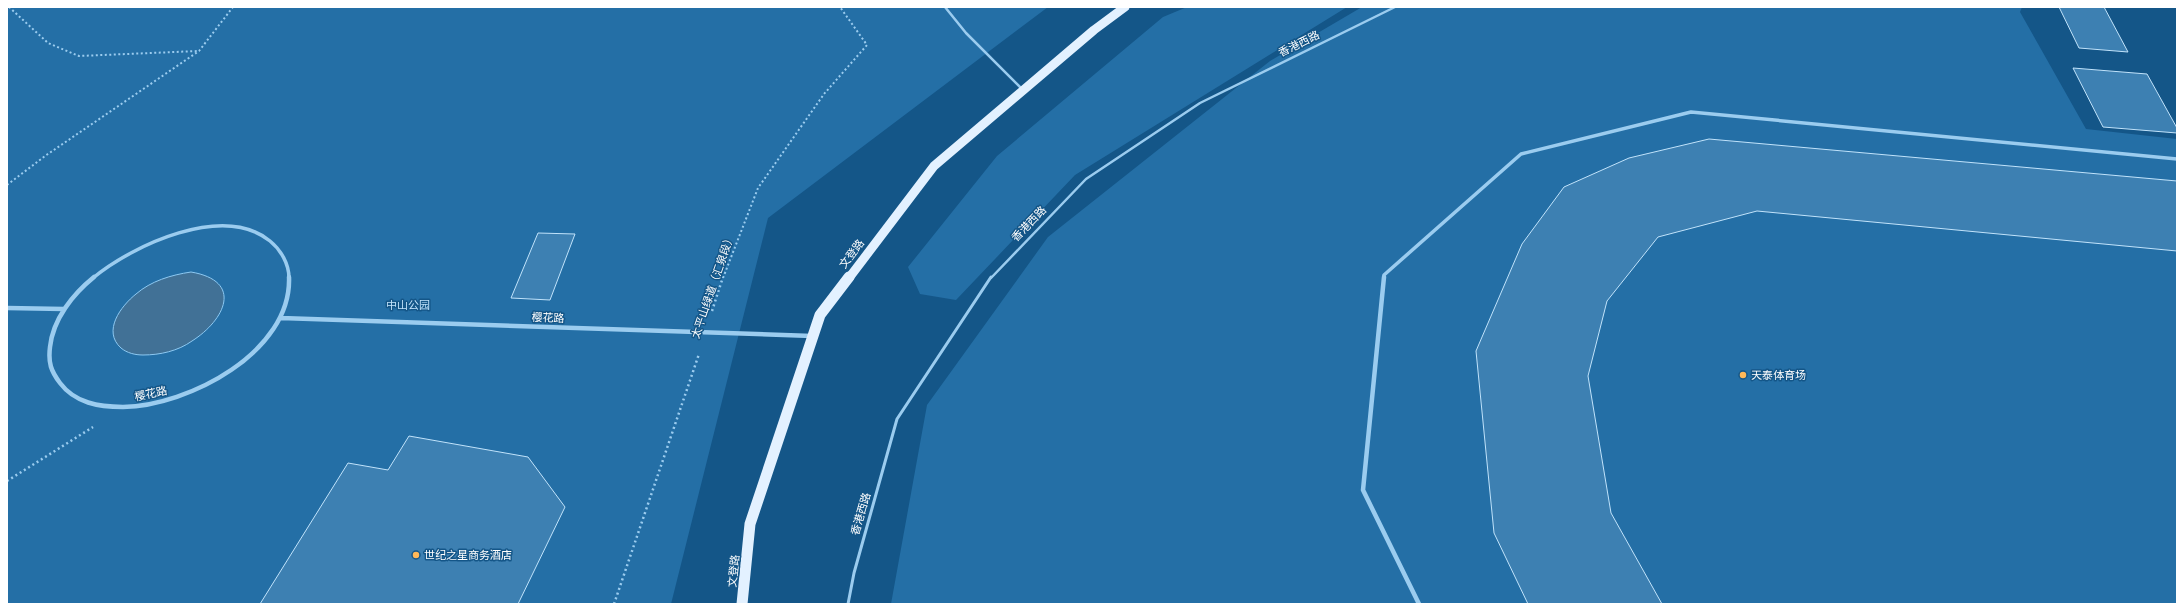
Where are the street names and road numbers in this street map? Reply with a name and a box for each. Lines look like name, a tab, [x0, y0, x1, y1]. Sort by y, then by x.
street label: 香港西路	[1276, 29, 1322, 59]
street label: 香港西路	[1009, 204, 1049, 244]
street label: 太平山绿道（汇泉段）	[689, 232, 737, 340]
street label: 文登路	[837, 237, 867, 271]
street label: 樱花路	[531, 311, 565, 325]
street label: 樱花路	[134, 384, 168, 404]
street label: 香港西路	[849, 491, 873, 537]
street label: 文登路	[726, 554, 742, 588]

